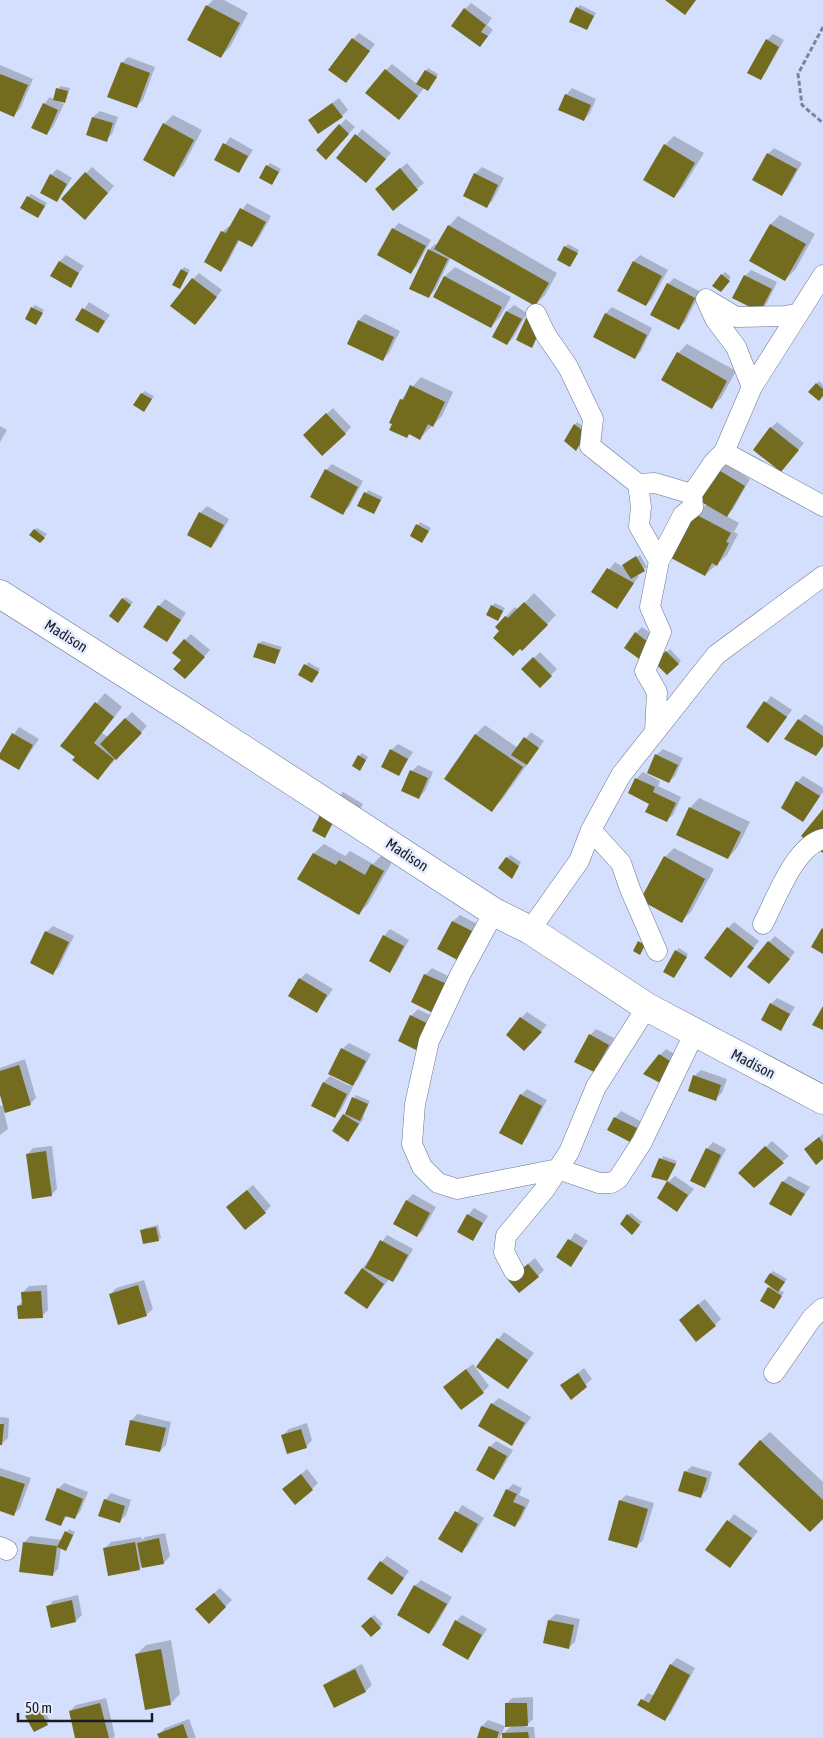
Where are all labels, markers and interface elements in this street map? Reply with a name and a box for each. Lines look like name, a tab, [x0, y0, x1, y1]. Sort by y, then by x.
street label: Madison	[42, 616, 91, 655]
street label: Madison	[383, 835, 432, 875]
street label: Madison	[728, 1045, 778, 1082]
scale bar	[18, 1690, 151, 1722]
text: 50 m	[25, 1699, 52, 1716]

